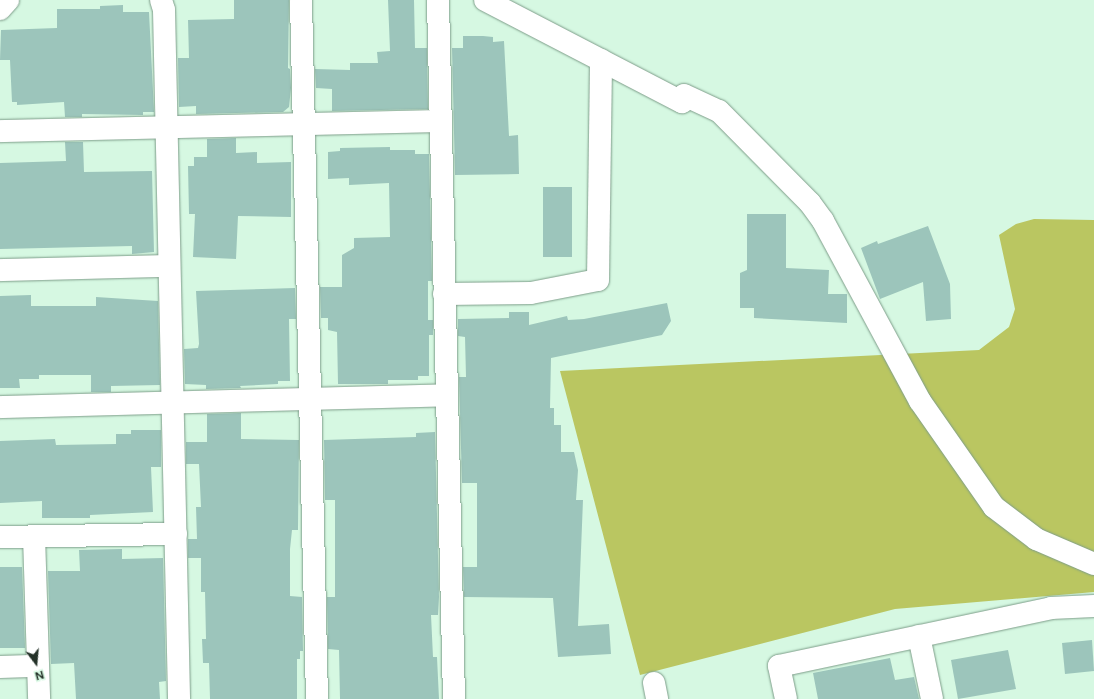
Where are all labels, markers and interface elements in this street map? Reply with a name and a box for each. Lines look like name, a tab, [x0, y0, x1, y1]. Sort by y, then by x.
north arrow	[16, 643, 56, 683]
text: N	[34, 668, 45, 682]

